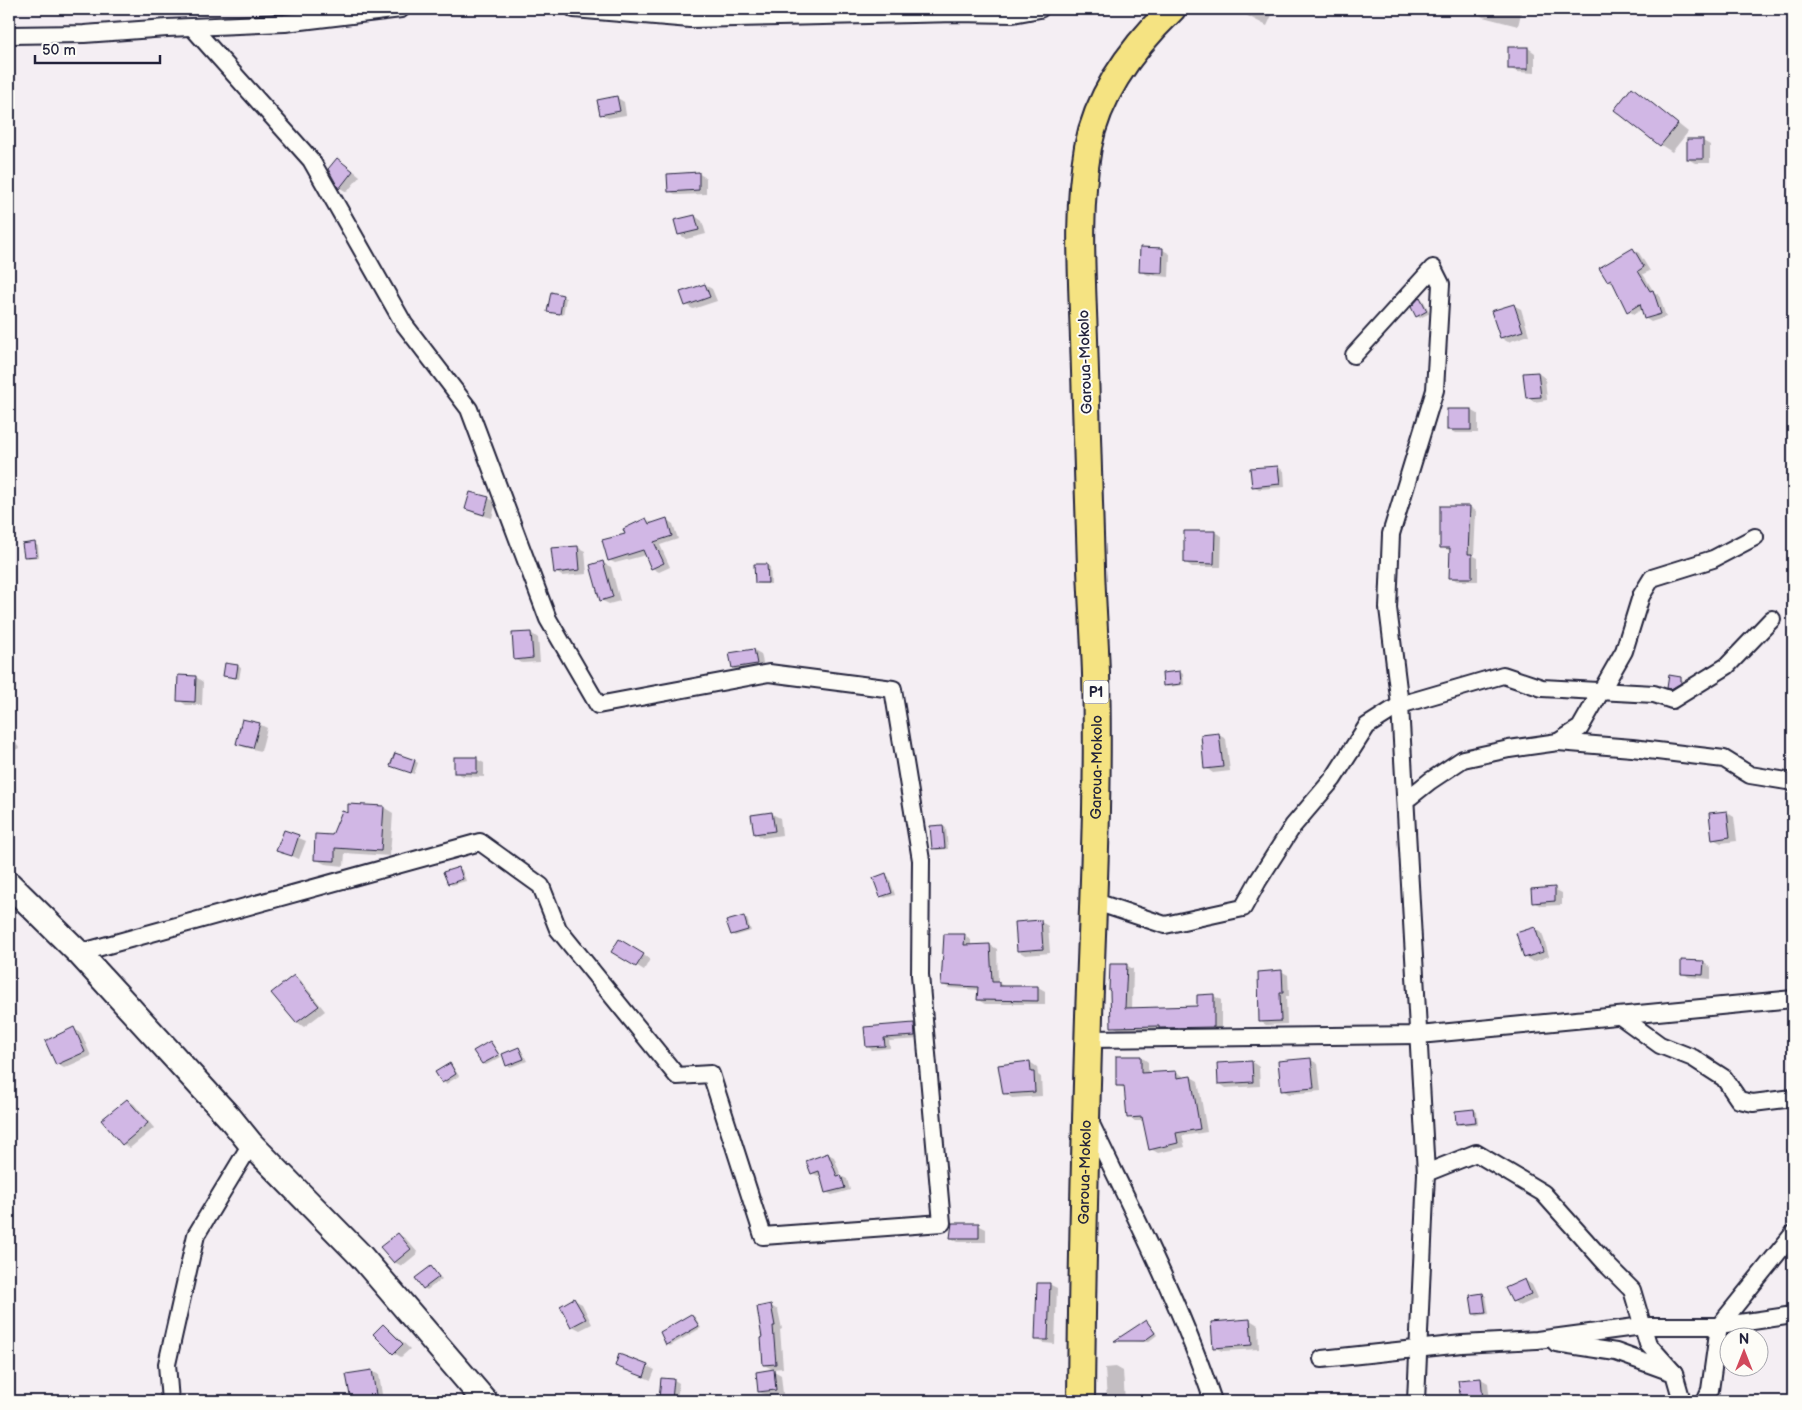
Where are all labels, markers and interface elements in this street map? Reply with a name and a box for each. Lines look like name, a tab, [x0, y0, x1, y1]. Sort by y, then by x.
scale bar	[35, 32, 160, 64]
text: 50 m	[42, 41, 76, 60]
street label: Garoua-Mokolo	[1074, 309, 1097, 414]
road number: P1	[1084, 680, 1108, 704]
street label: Garoua-Mokolo	[1087, 715, 1107, 820]
street label: Garoua-Mokolo	[1075, 1120, 1096, 1225]
north arrow	[1720, 1328, 1770, 1378]
text: N	[1739, 1331, 1749, 1348]

